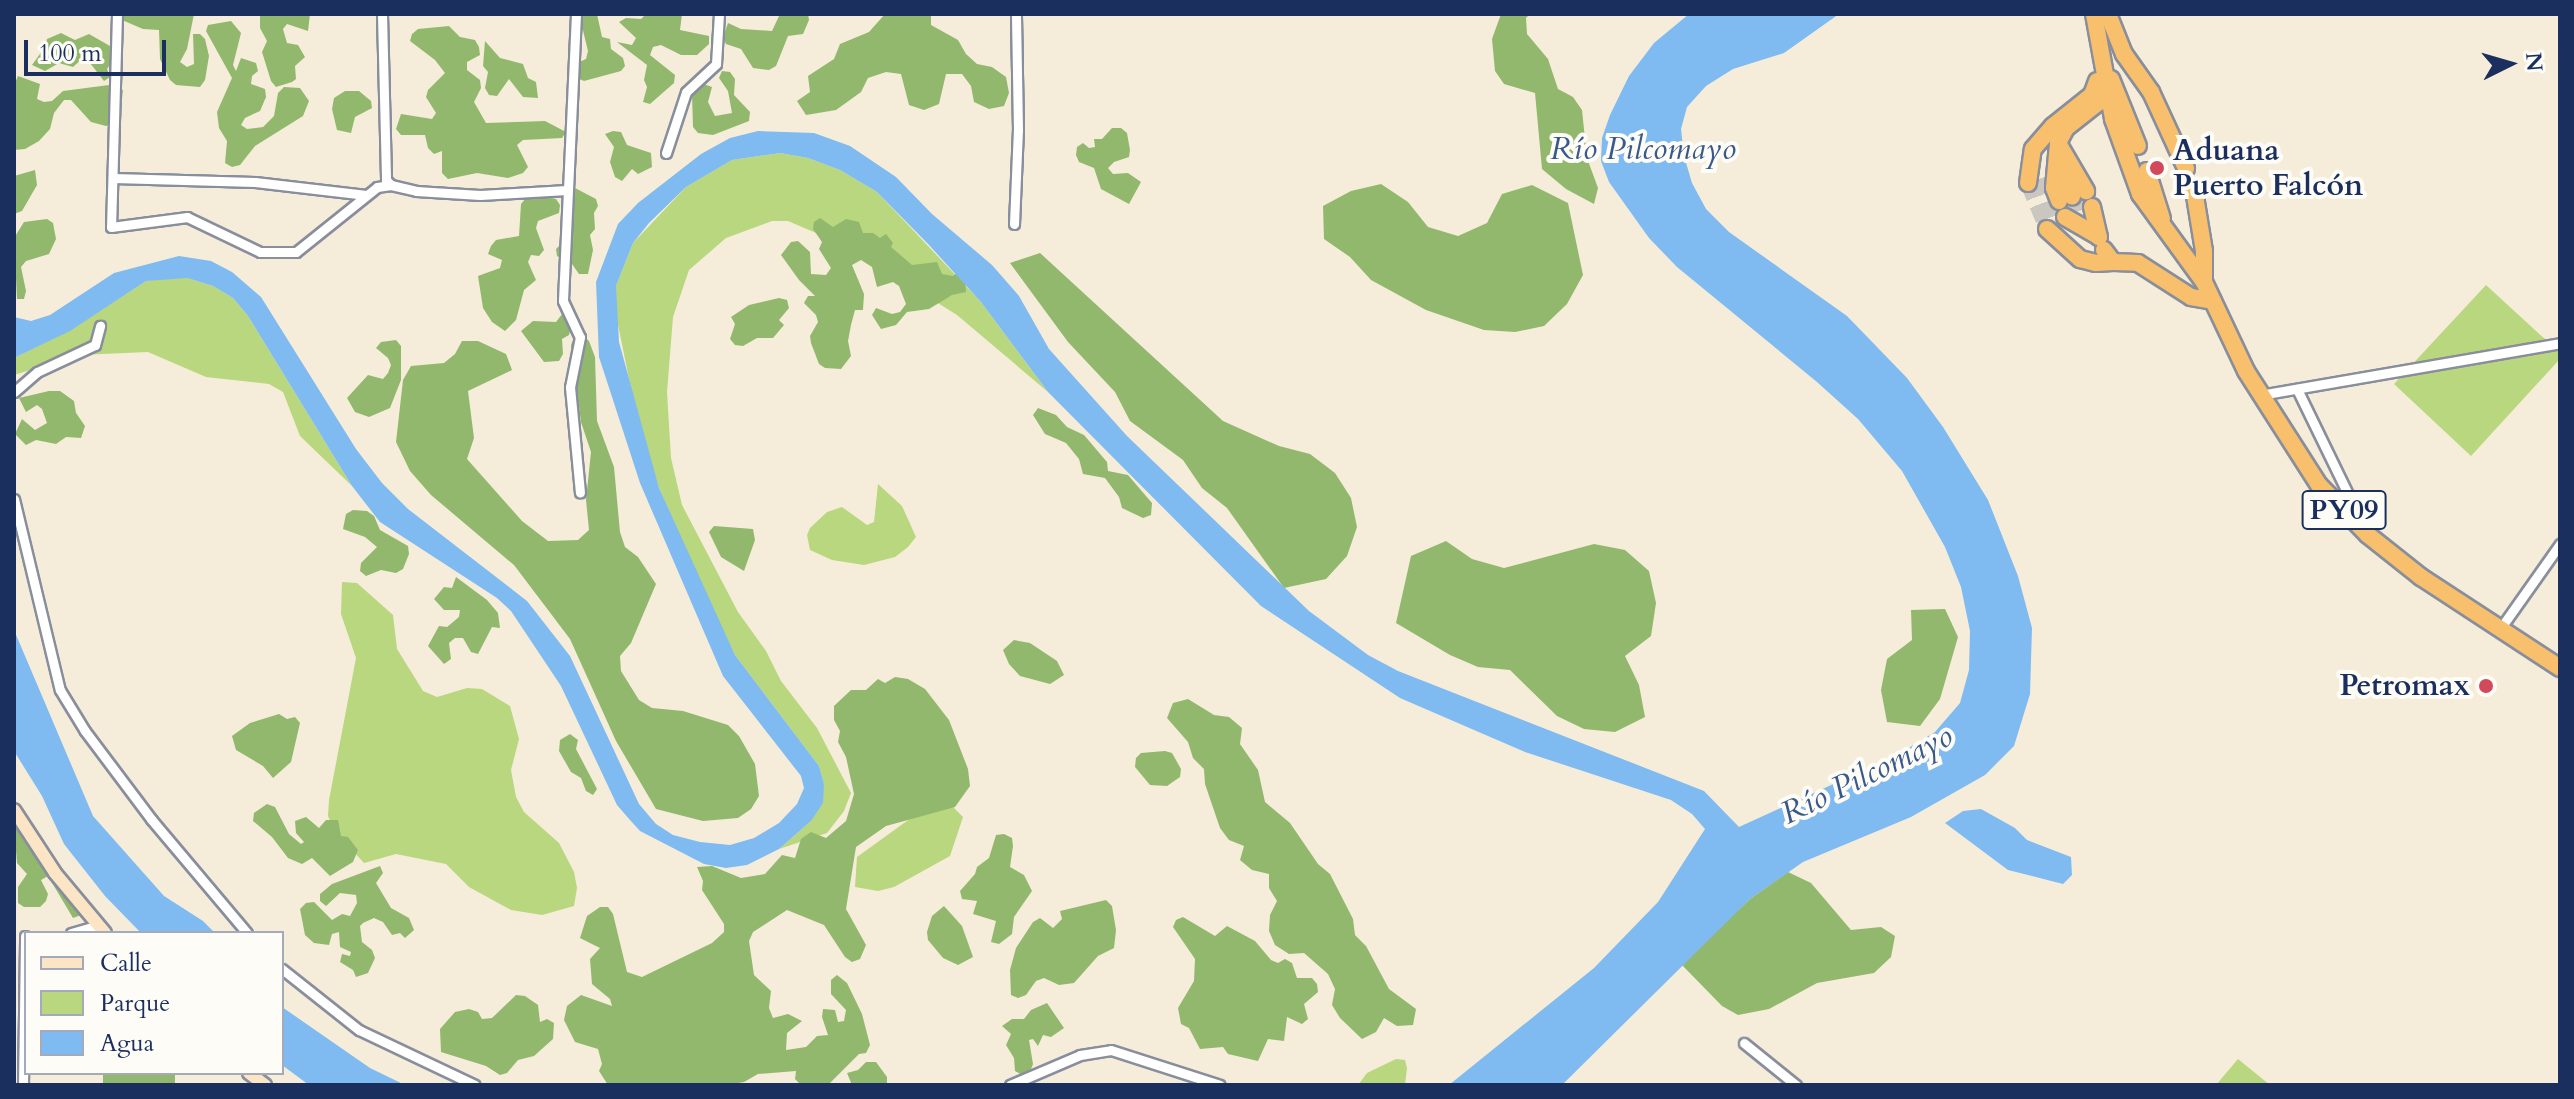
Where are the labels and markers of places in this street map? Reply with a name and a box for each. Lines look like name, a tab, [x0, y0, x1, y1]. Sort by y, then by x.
place label: Aduana Puerto Falcón	[2173, 133, 2363, 204]
marker: Aduana Puerto Falcón	[2148, 159, 2166, 177]
place label: Petromax	[2340, 668, 2470, 704]
marker: Petromax	[2477, 677, 2495, 695]

